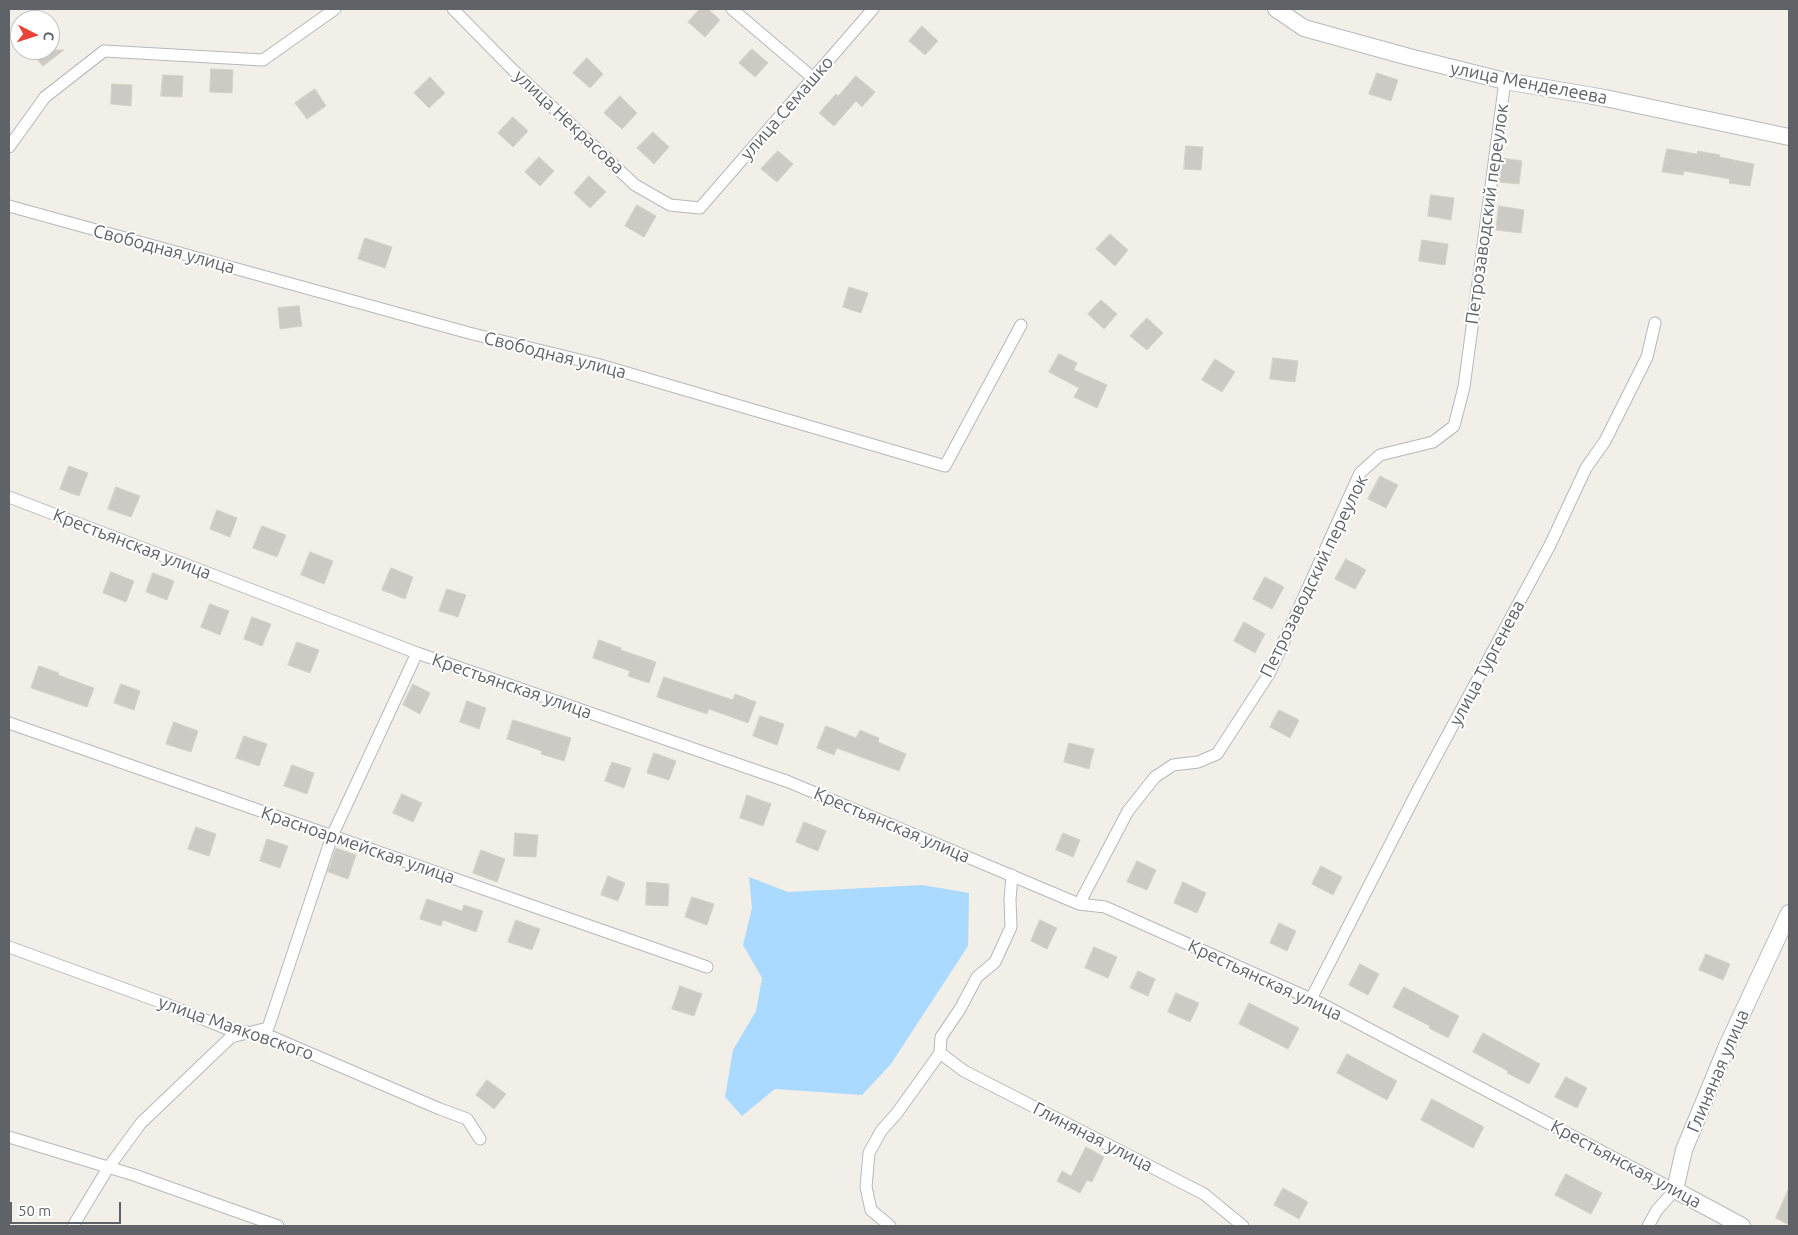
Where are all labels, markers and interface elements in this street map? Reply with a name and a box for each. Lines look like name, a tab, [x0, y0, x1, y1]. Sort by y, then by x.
north arrow	[10, 10, 60, 60]
text: С	[41, 31, 57, 41]
street label: улица Семашко	[736, 52, 838, 164]
street label: улица Менделеева	[1449, 57, 1609, 109]
street label: улица Некрасова	[509, 65, 629, 179]
street label: Петрозаводский переулок	[1461, 102, 1513, 326]
street label: Свободная улица	[91, 220, 237, 278]
street label: Свободная улица	[482, 327, 628, 383]
street label: Петрозаводский переулок	[1255, 471, 1373, 681]
street label: Крестьянская улица	[50, 504, 214, 584]
street label: улица Тургенева	[1445, 596, 1529, 730]
street label: Крестьянская улица	[429, 649, 595, 723]
street label: Крестьянская улица	[811, 782, 973, 868]
street label: Красноармейская улица	[258, 802, 458, 888]
street label: Крестьянская улица	[1185, 935, 1345, 1025]
street label: улица Маяковского	[155, 991, 317, 1065]
street label: Глиняная улица	[1682, 1006, 1754, 1136]
street label: Глиняная улица	[1030, 1098, 1156, 1176]
street label: Крестьянская улица	[1547, 1115, 1705, 1213]
scale bar	[12, 1192, 124, 1224]
text: 50 m	[18, 1202, 51, 1219]

